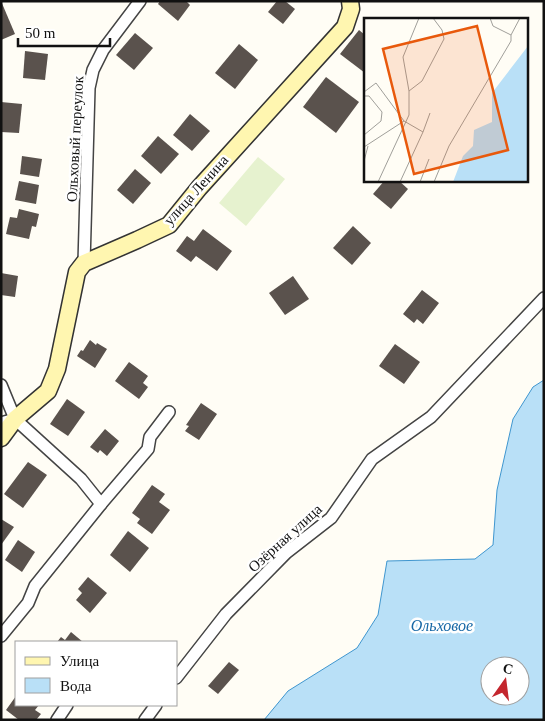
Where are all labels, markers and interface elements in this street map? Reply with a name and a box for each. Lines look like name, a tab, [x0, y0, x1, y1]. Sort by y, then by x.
scale bar	[18, 15, 110, 47]
inset map	[364, 18, 528, 181]
text: 50 m	[25, 25, 56, 41]
street label: Ольховый переулок	[64, 75, 86, 202]
street label: улица Ленина	[161, 152, 232, 228]
street label: Озёрная улица	[245, 501, 325, 575]
water label: Ольховое	[411, 617, 473, 634]
legend	[15, 641, 178, 706]
text: Улица	[60, 653, 99, 669]
north arrow	[480, 656, 530, 706]
text: С	[501, 660, 515, 677]
text: Вода	[60, 678, 92, 694]

